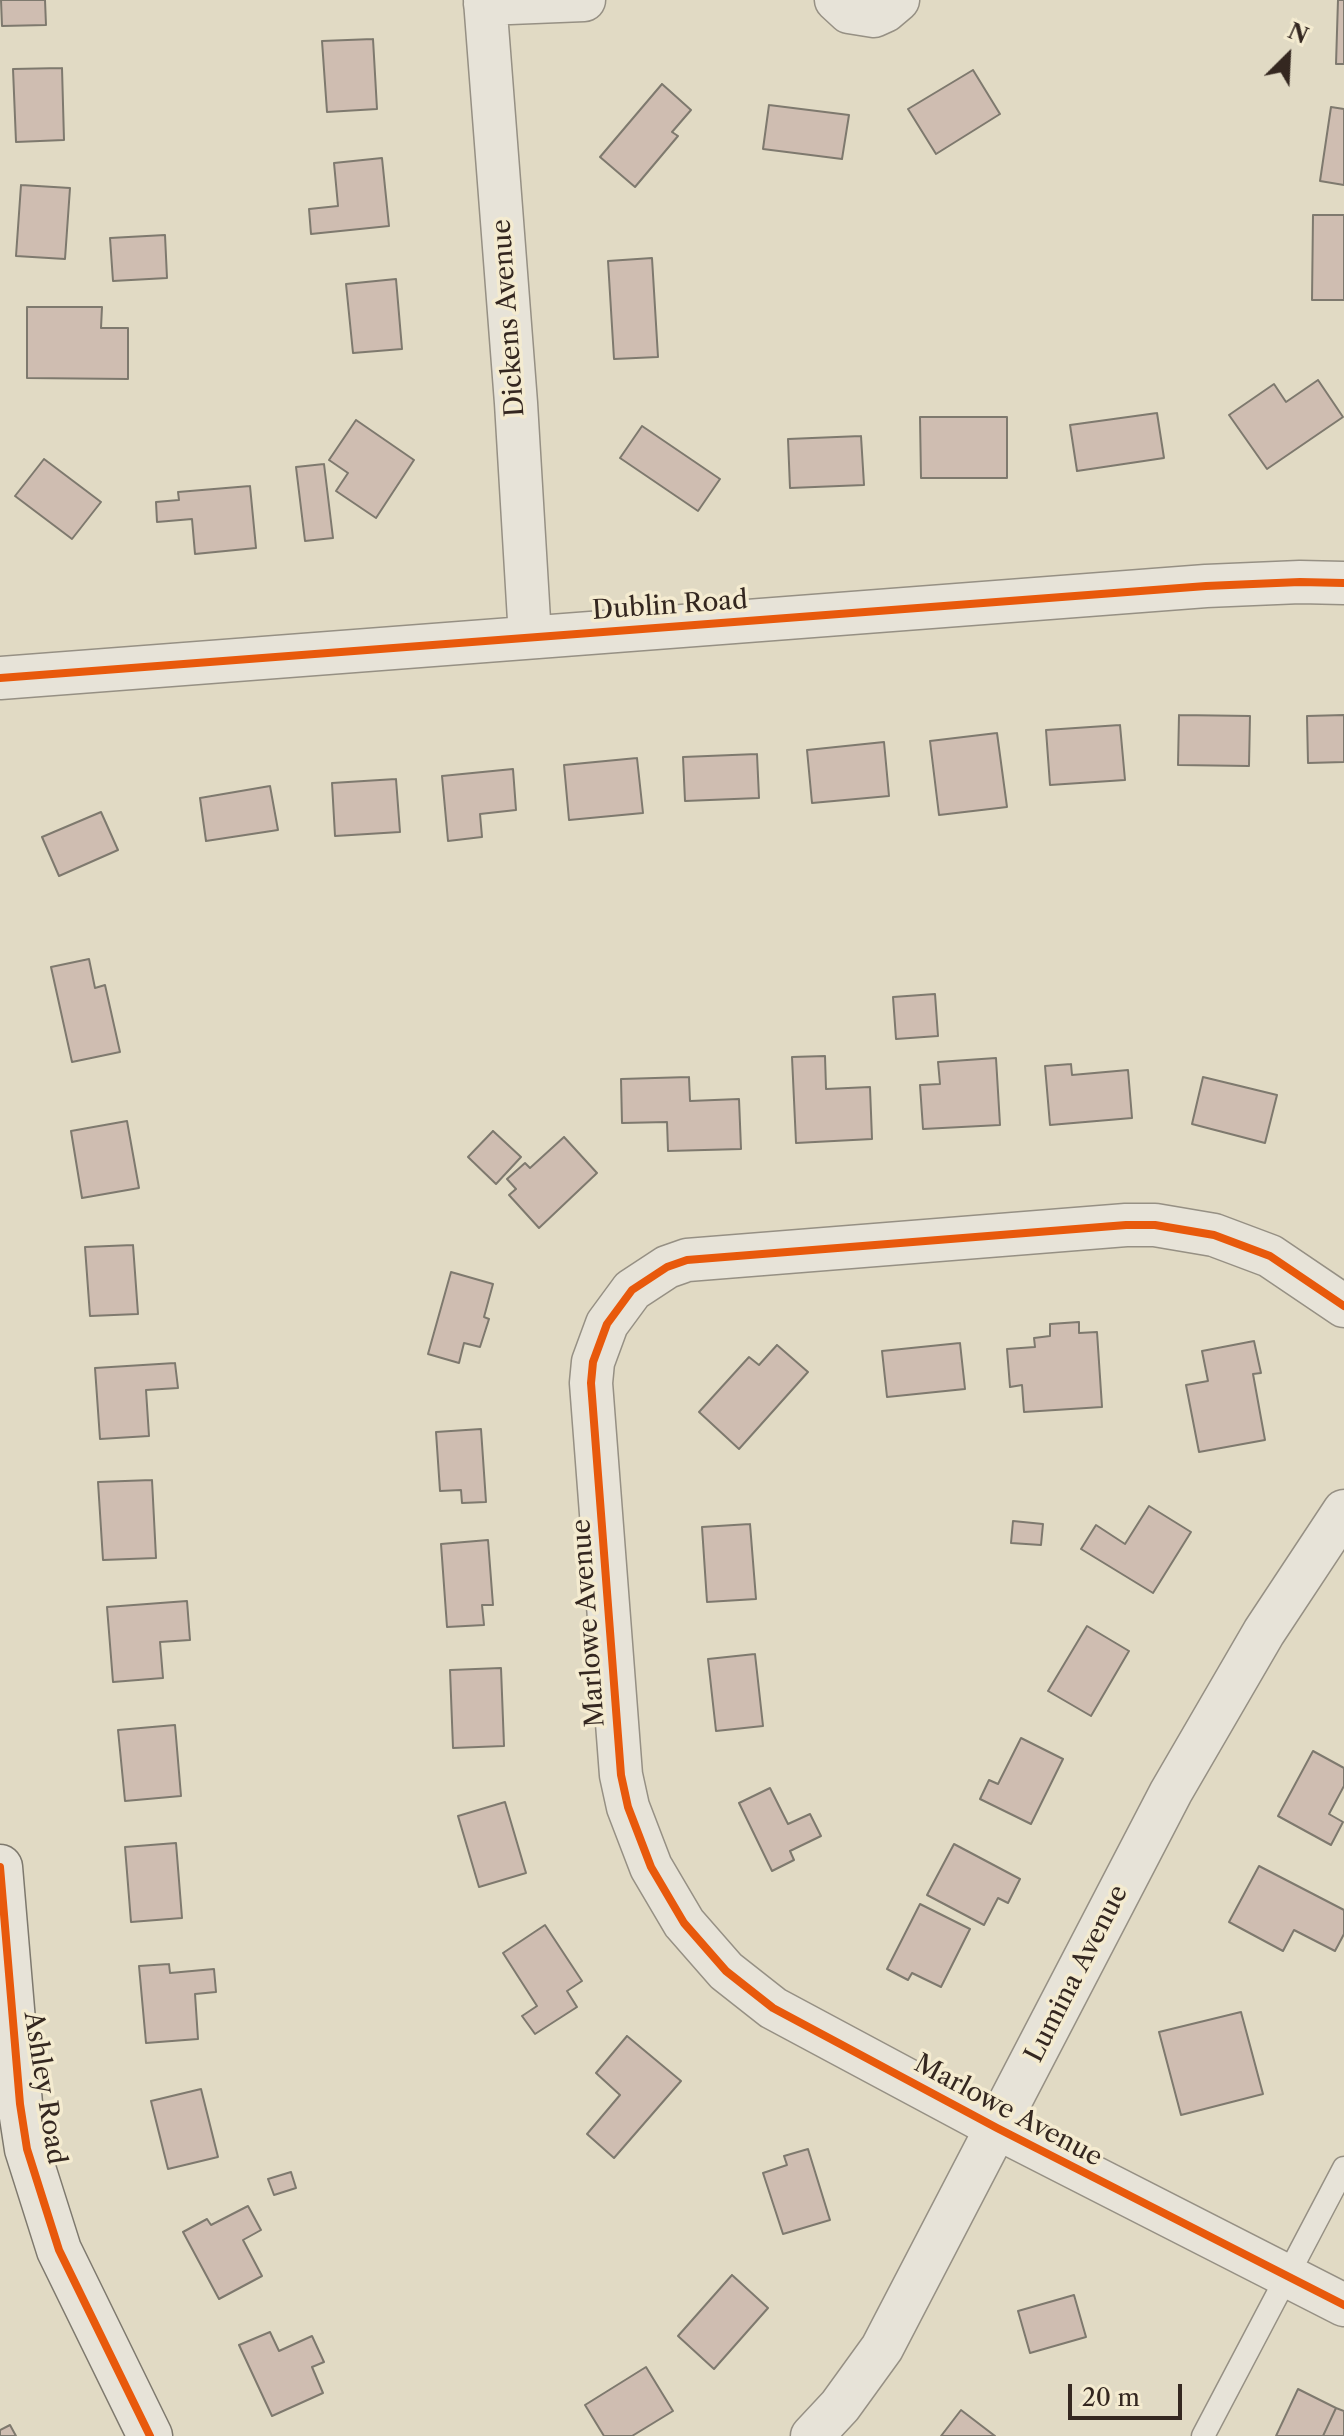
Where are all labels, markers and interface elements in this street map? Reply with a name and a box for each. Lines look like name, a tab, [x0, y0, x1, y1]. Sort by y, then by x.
north arrow	[1248, 16, 1328, 96]
text: N	[1284, 17, 1312, 50]
street label: Dickens Avenue	[487, 218, 531, 418]
street label: Dublin Road	[591, 585, 749, 627]
street label: Marlowe Avenue	[566, 1518, 612, 1728]
street label: Lumina Avenue	[1019, 1880, 1135, 2068]
street label: Ashley Road	[17, 2009, 71, 2167]
street label: Marlowe Avenue	[909, 2048, 1107, 2174]
scale bar	[1072, 2368, 1186, 2418]
text: 20 m	[1082, 2383, 1140, 2412]

